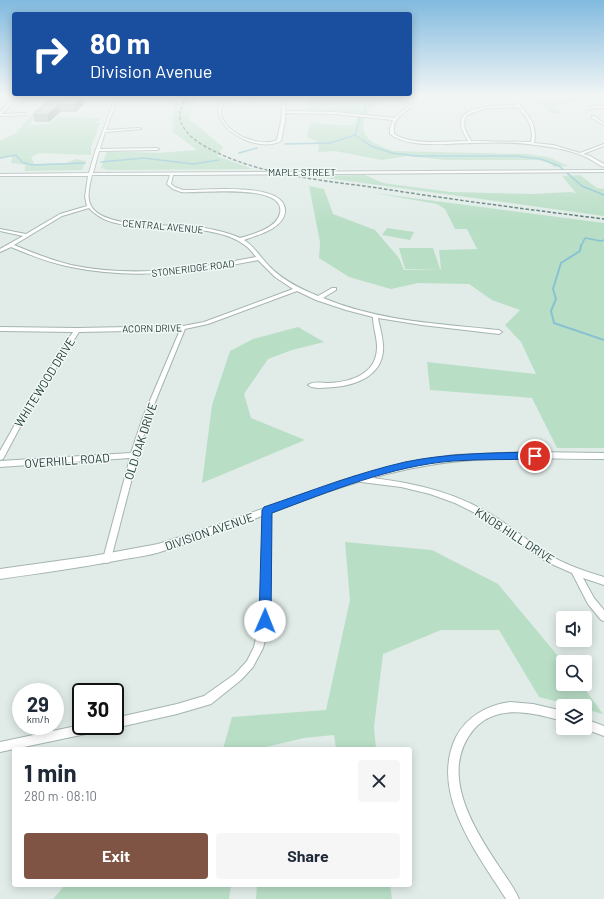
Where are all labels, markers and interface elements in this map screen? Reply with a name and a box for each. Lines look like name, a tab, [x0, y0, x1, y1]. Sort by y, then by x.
text: 80 m	[90, 26, 150, 60]
icon: right	[24, 28, 76, 80]
text: Division Avenue	[90, 60, 212, 82]
street label: MAPLE STREET	[268, 166, 336, 178]
street label: CENTRAL AVENUE	[122, 216, 204, 236]
street label: STONERIDGE ROAD	[151, 257, 235, 279]
street label: ACORN DRIVE	[122, 321, 182, 335]
street label: WHITEWOOD DRIVE	[11, 335, 77, 429]
street label: OLD OAK DRIVE	[121, 401, 159, 481]
pin	[518, 439, 552, 473]
icon: arrive	[524, 445, 546, 467]
street label: OVERHILL ROAD	[24, 450, 110, 470]
street label: KNOB HILL DRIVE	[473, 504, 557, 566]
street label: DIVISION AVENUE	[163, 509, 255, 553]
position arrow	[244, 600, 286, 642]
map controls	[556, 611, 592, 735]
button: sound	[556, 611, 592, 647]
button: search	[556, 655, 592, 691]
speed limit sign: 30	[72, 683, 124, 735]
text: 29	[27, 692, 49, 716]
button: layers	[556, 699, 592, 735]
text: km/h	[27, 713, 49, 725]
text: 1 min	[24, 758, 77, 787]
button: close	[358, 760, 400, 802]
text: 280 m · 08:10	[24, 788, 97, 804]
button: Exit	[24, 833, 208, 879]
button: Share	[216, 833, 400, 879]

